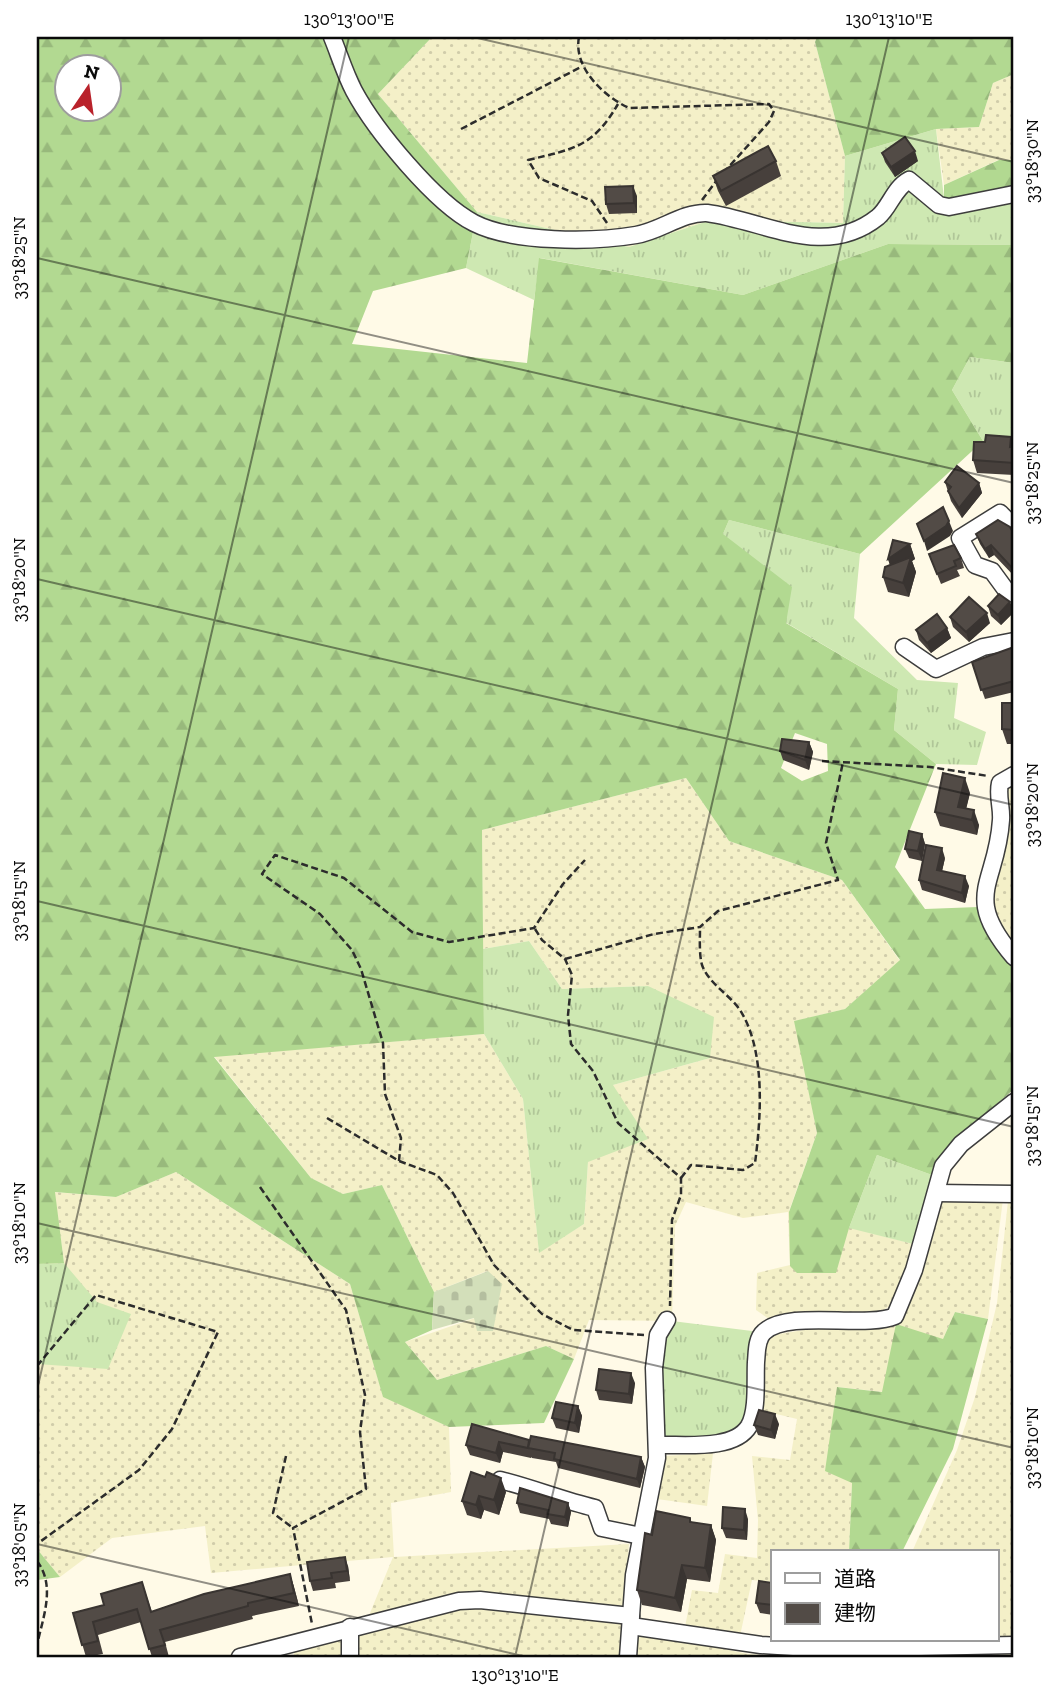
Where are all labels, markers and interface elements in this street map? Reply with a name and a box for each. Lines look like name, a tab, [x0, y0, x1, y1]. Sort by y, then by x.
text: 130°13'00"E	[304, 8, 394, 30]
text: 130°13'10"E	[846, 8, 932, 30]
north arrow	[52, 52, 122, 122]
text: N	[82, 59, 101, 85]
text: 33°18'30"N	[1021, 119, 1043, 203]
text: 33°18'25"N	[8, 216, 30, 300]
text: 33°18'25"N	[1021, 441, 1043, 525]
text: 33°18'20"N	[8, 538, 30, 622]
text: 33°18'20"N	[1021, 763, 1043, 847]
text: 33°18'15"N	[8, 861, 30, 941]
text: 33°18'15"N	[1021, 1086, 1043, 1166]
text: 33°18'10"N	[8, 1182, 30, 1264]
text: 33°18'10"N	[1021, 1407, 1043, 1489]
text: 33°18'05"N	[8, 1503, 30, 1587]
legend	[771, 1550, 998, 1642]
text: 道路	[834, 1566, 876, 1591]
text: 建物	[834, 1600, 876, 1625]
text: 130°13'10"E	[472, 1664, 558, 1686]

